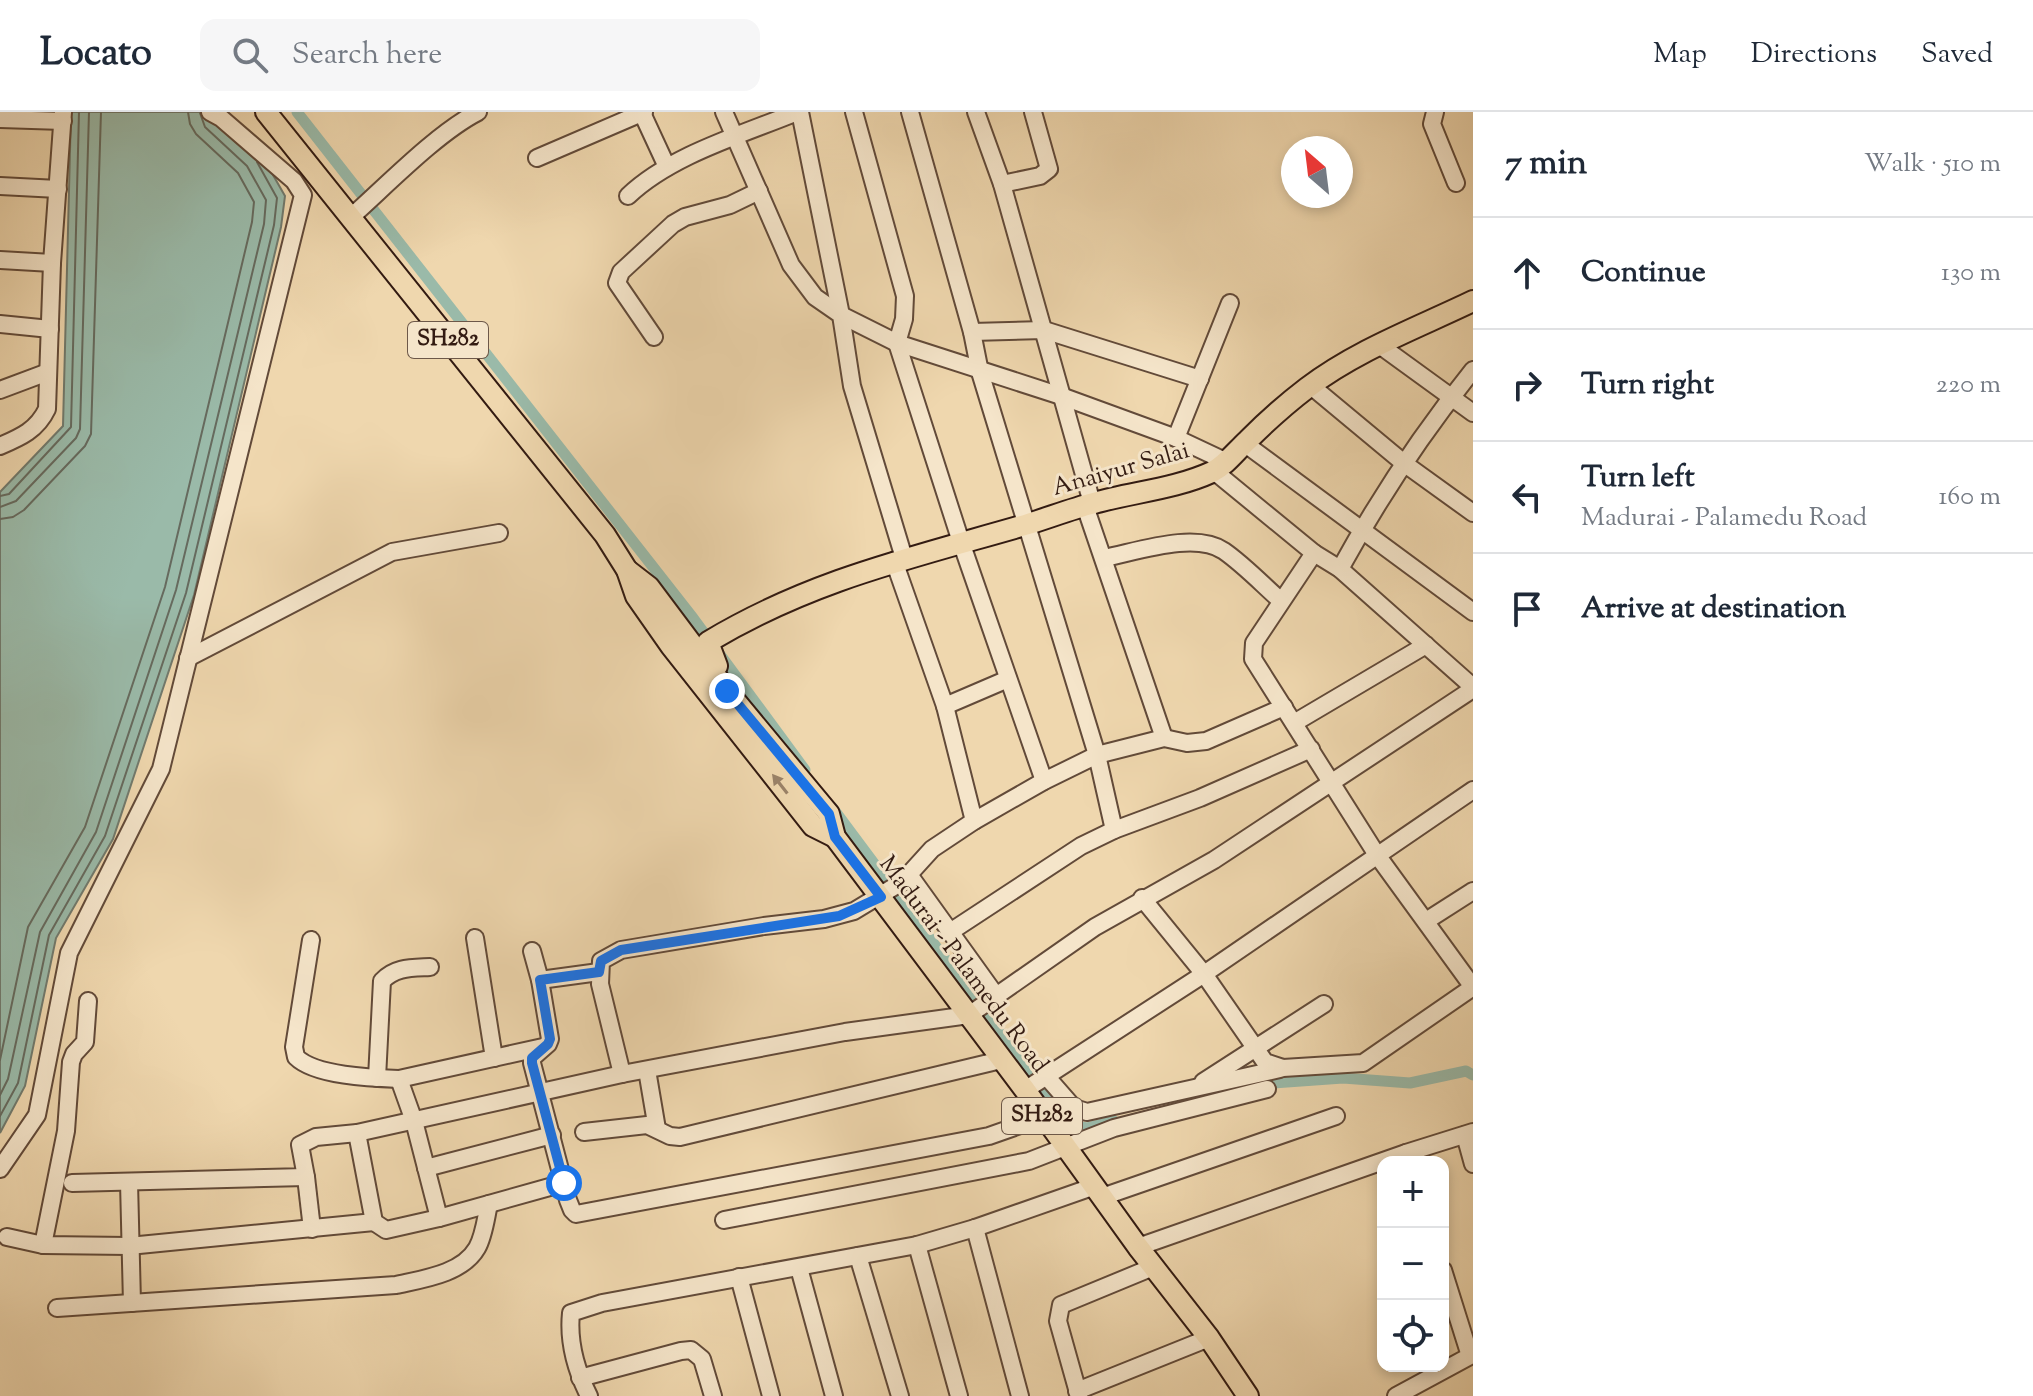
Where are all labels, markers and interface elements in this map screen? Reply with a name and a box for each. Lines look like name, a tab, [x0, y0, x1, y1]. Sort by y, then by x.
search box	[200, 19, 760, 91]
text: Locato	[40, 28, 152, 82]
icon: search	[228, 33, 272, 77]
text: Search here	[292, 34, 442, 77]
text: Map	[1653, 35, 1707, 75]
text: Directions	[1751, 35, 1877, 75]
text: Saved	[1921, 35, 1993, 75]
north arrow	[1281, 136, 1353, 208]
text: 7 min	[1505, 140, 1587, 189]
text: Walk · 510 m	[1864, 146, 2001, 183]
icon: ahead	[1505, 251, 1549, 295]
text: Continue	[1581, 252, 1706, 295]
text: 130 m	[1941, 255, 2001, 292]
road number: SH282	[408, 322, 488, 358]
icon: right	[1505, 363, 1549, 407]
text: Turn right	[1581, 364, 1714, 407]
text: 220 m	[1936, 367, 2001, 404]
street label: Anaiyur Salai	[1048, 434, 1194, 506]
text: Turn left	[1581, 457, 1695, 500]
icon: left	[1505, 475, 1549, 519]
text: 160 m	[1938, 479, 2001, 516]
text: Madurai - Palamedu Road	[1581, 500, 1867, 537]
icon: arrive	[1505, 587, 1549, 631]
text: Arrive at destination	[1581, 588, 1846, 631]
route end	[709, 673, 745, 709]
one-way arrow	[772, 774, 788, 794]
street label: Madurai - Palamedu Road	[870, 849, 1056, 1081]
road number: SH282	[1002, 1098, 1082, 1134]
map controls	[1377, 1156, 1449, 1372]
button: +	[1377, 1156, 1449, 1228]
route start	[546, 1165, 582, 1201]
button: −	[1377, 1228, 1449, 1300]
button: locate	[1377, 1300, 1449, 1372]

